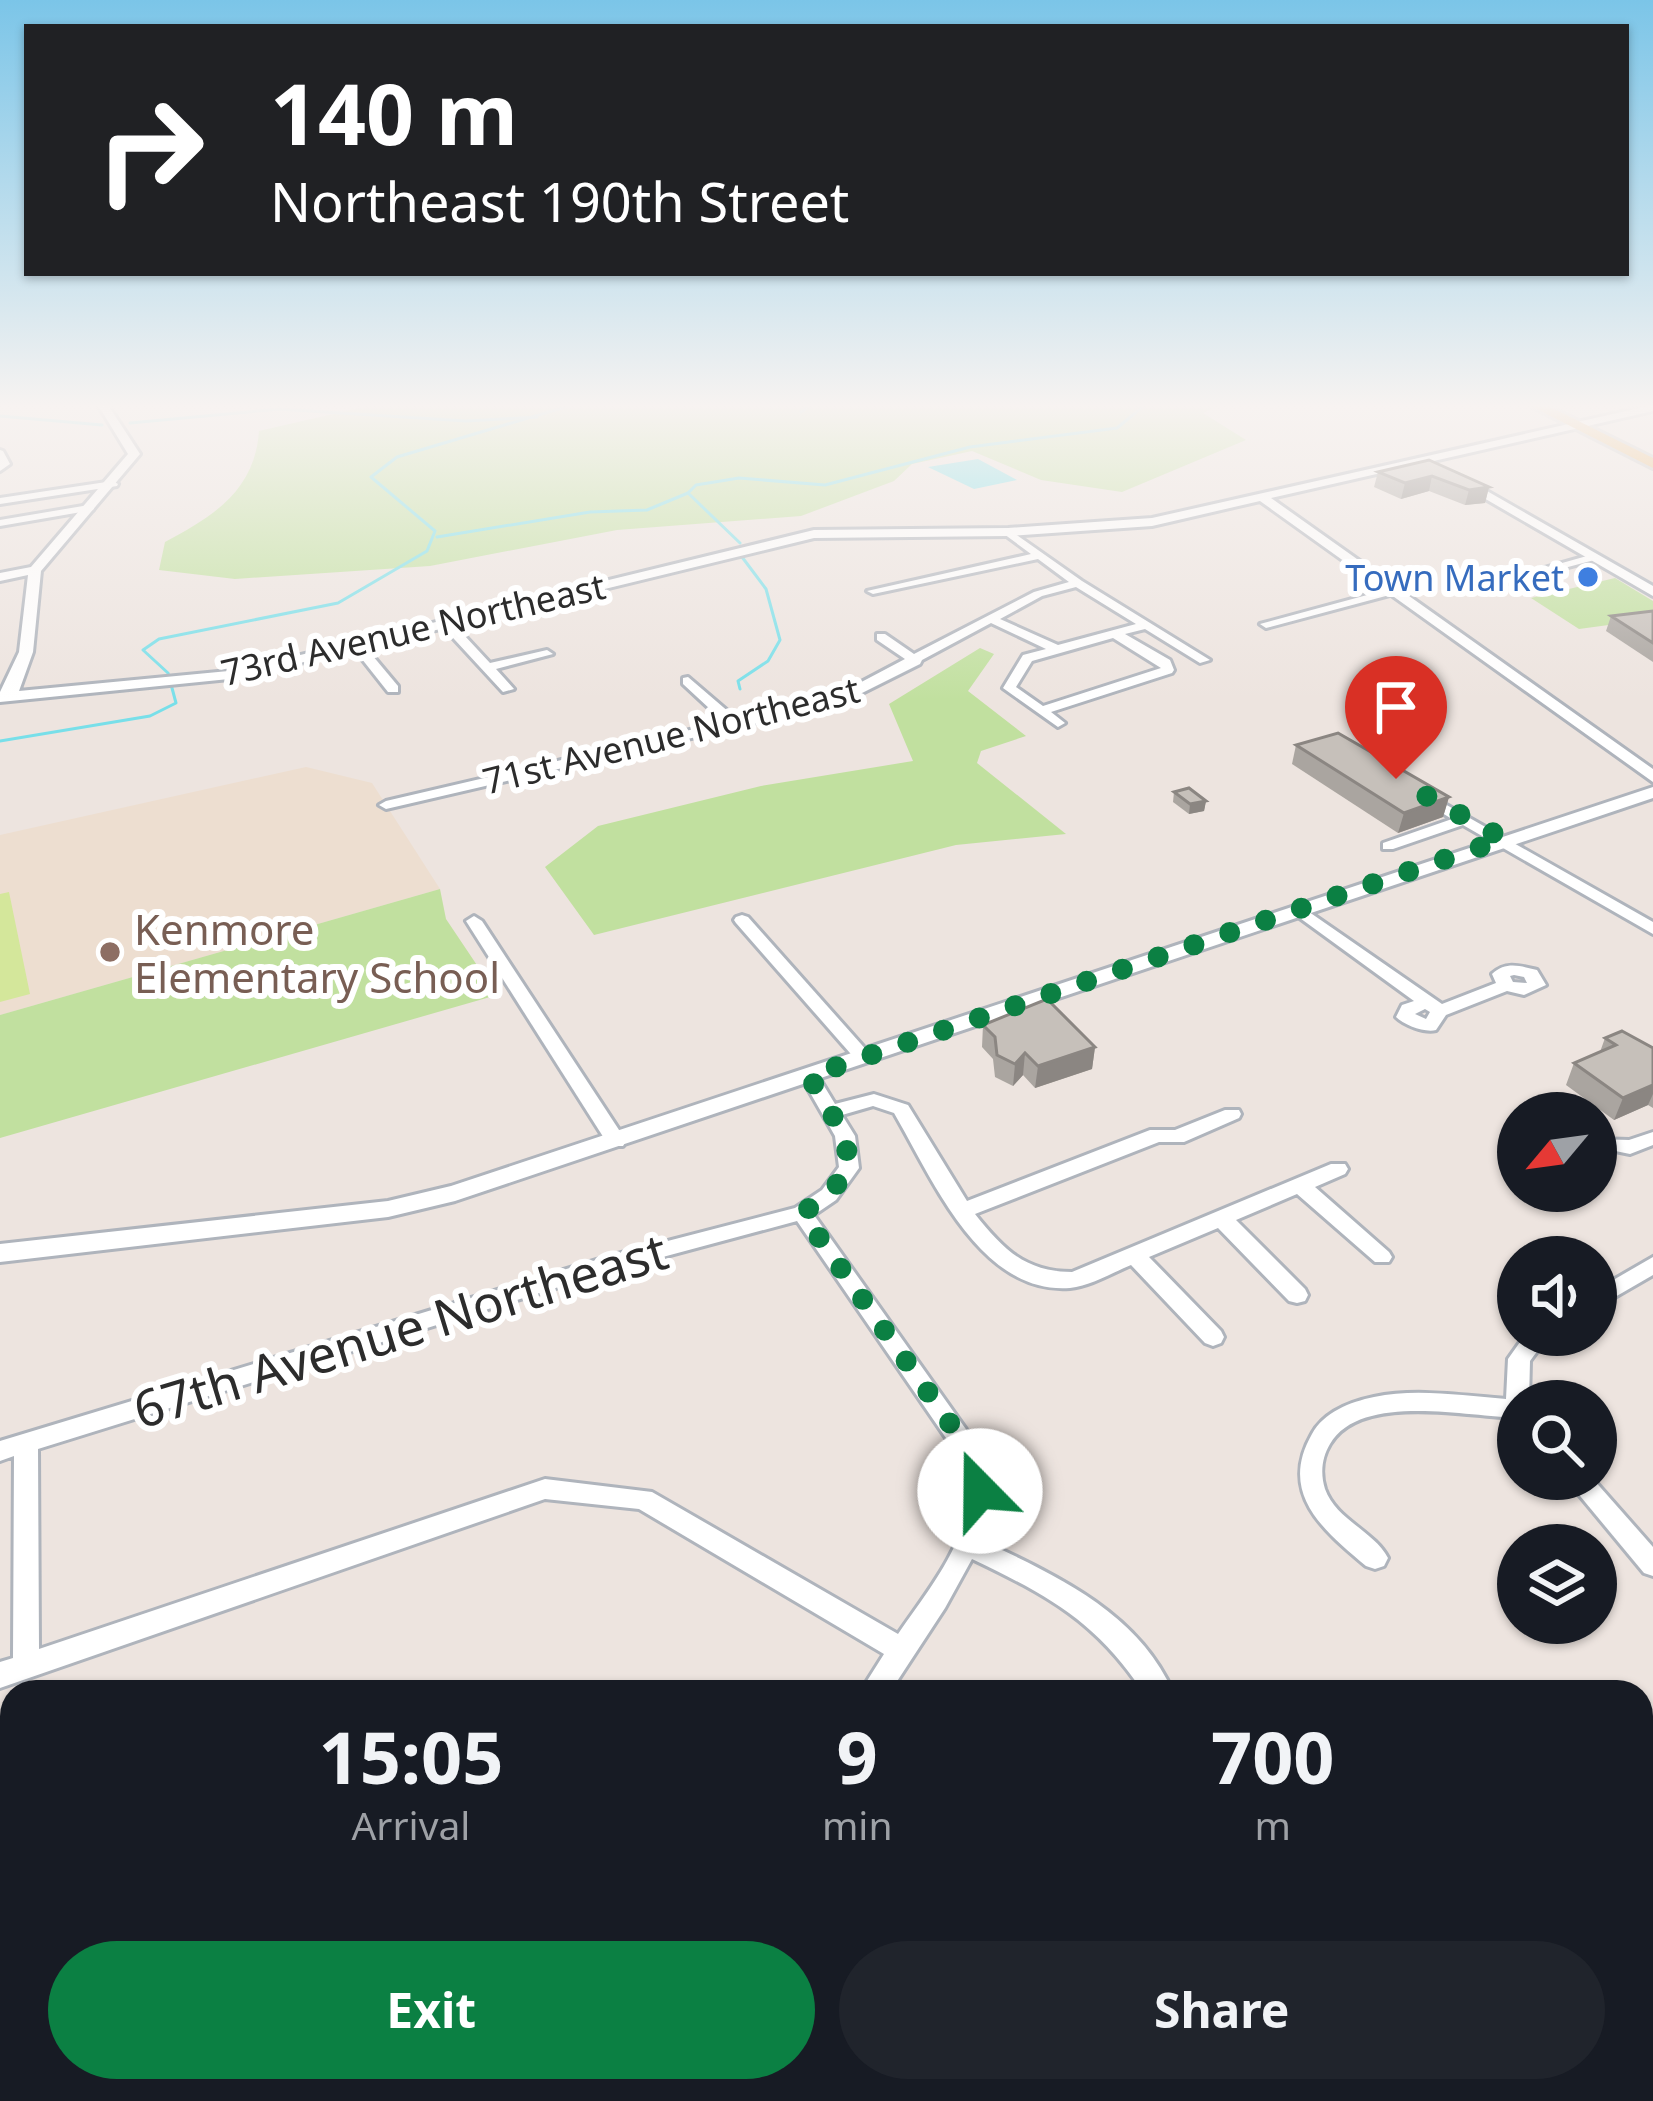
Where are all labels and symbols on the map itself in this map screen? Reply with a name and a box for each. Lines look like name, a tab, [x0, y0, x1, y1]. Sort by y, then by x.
place label: Town Market	[1345, 553, 1564, 602]
street label: 73rd Avenue Northeast	[216, 561, 610, 697]
marker: Town Market	[1575, 564, 1601, 590]
pin	[1345, 656, 1447, 779]
street label: 71st Avenue Northeast	[478, 664, 864, 806]
place label: Kenmore Elementary School	[134, 900, 500, 1005]
marker: Kenmore Elementary School	[97, 939, 123, 965]
north arrow	[1497, 1092, 1617, 1212]
street label: 67th Avenue Northeast	[125, 1214, 675, 1444]
position arrow	[917, 1428, 1043, 1554]

